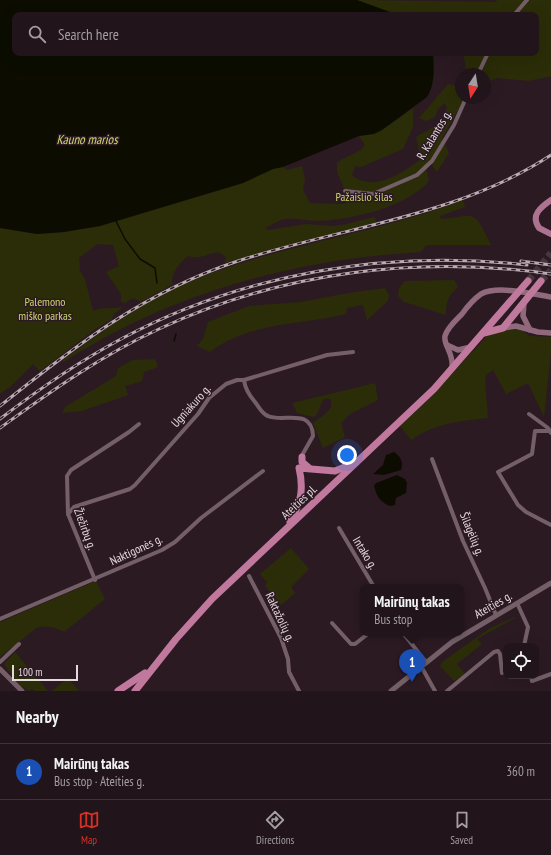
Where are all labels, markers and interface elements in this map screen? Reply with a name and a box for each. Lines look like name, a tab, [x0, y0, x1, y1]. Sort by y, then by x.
search box	[12, 12, 539, 56]
icon: search	[26, 23, 48, 45]
text: Search here	[58, 25, 119, 44]
north arrow	[455, 68, 491, 104]
street label: R. Kalantos g.	[413, 107, 454, 162]
water label: Kauno marios	[56, 131, 119, 148]
park label: Pažaislio šilas	[335, 189, 393, 204]
park label: Palemono miško parkas	[18, 294, 72, 323]
street label: Ugniakuro g.	[168, 381, 214, 430]
your location	[337, 445, 357, 465]
street label: Ateities pl.	[277, 481, 320, 522]
street label: Žiežirbų g.	[71, 506, 100, 552]
street label: Šilagėlių g.	[457, 510, 488, 558]
street label: Naktigonės g.	[107, 531, 164, 568]
street label: Intako g.	[350, 534, 381, 572]
popup	[360, 584, 464, 636]
street label: Ateities g.	[471, 588, 514, 621]
street label: Raktažolių g.	[262, 590, 298, 644]
text: Mairūnų takas	[374, 592, 450, 611]
text: Bus stop	[374, 611, 412, 628]
map controls	[503, 643, 539, 679]
button: locate	[503, 643, 539, 679]
pin: 1	[399, 649, 425, 682]
scale bar	[12, 663, 78, 682]
text: 100 m	[18, 665, 42, 679]
text: Nearby	[16, 706, 59, 728]
text: Mairūnų takas	[54, 754, 129, 773]
text: 1	[26, 763, 32, 780]
text: 360 m	[506, 763, 535, 780]
text: Bus stop · Ateities g.	[54, 773, 144, 790]
tab: Map	[78, 809, 100, 847]
tab: Directions	[256, 809, 294, 847]
tab: Saved	[450, 809, 473, 847]

